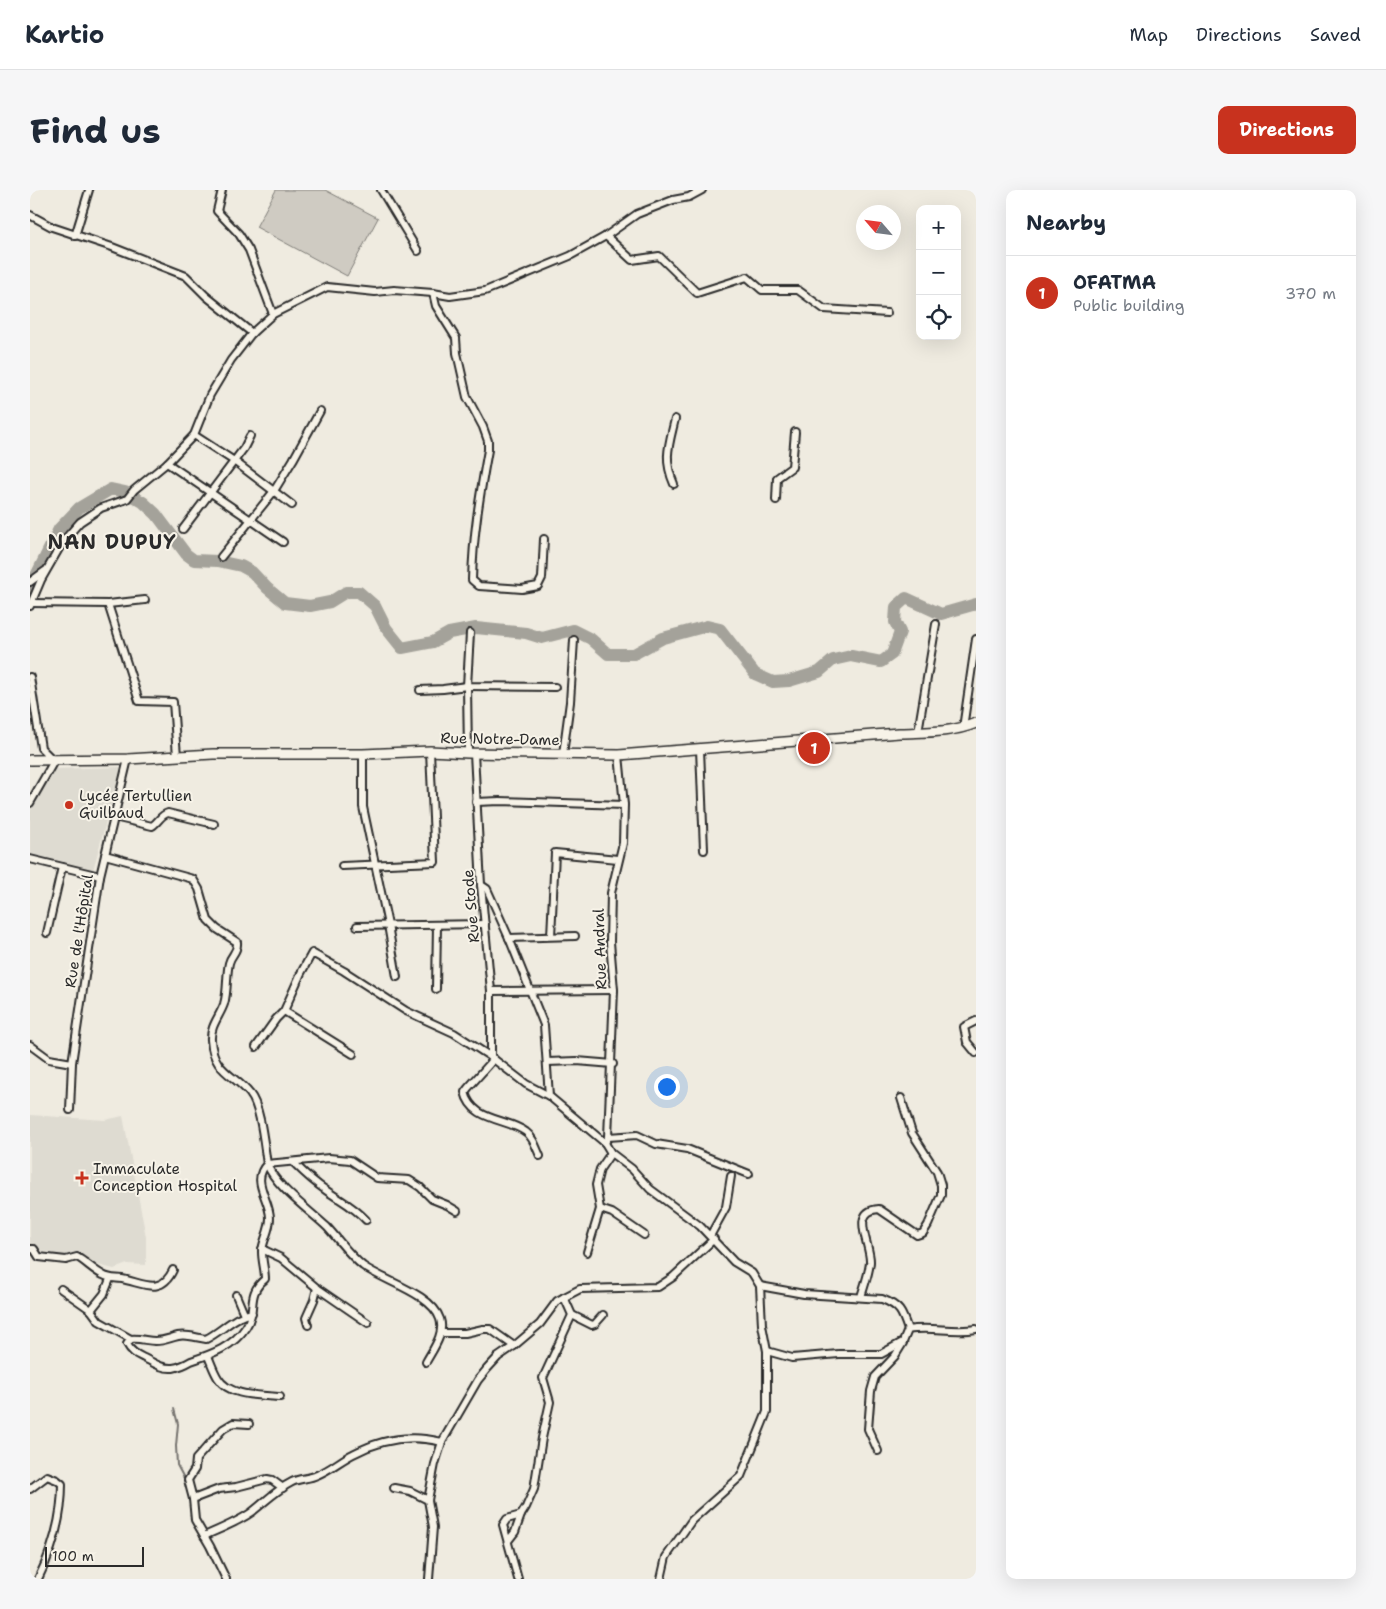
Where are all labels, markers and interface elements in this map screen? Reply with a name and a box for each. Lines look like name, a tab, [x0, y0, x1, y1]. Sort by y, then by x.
text: Kartio	[25, 19, 104, 51]
text: Map	[1130, 23, 1168, 47]
text: Directions	[1196, 23, 1282, 47]
text: Saved	[1310, 23, 1361, 47]
button: Directions	[1218, 106, 1356, 154]
text: Find us	[30, 107, 161, 154]
north arrow	[856, 205, 901, 250]
map controls	[916, 205, 961, 340]
button: +	[916, 205, 961, 250]
text: Nearby	[1026, 209, 1106, 237]
button: −	[916, 250, 961, 295]
text: OFATMA	[1073, 270, 1156, 295]
text: 1	[1038, 283, 1046, 304]
text: 370 m	[1285, 283, 1336, 304]
button: locate	[916, 295, 961, 340]
text: Public building	[1073, 295, 1185, 316]
district label: NAN DUPUY	[47, 529, 177, 555]
street label: Rue Notre-Dame	[440, 728, 560, 750]
pin: 1	[798, 729, 830, 767]
place label: Lycée Tertullien Guilbaud	[79, 786, 192, 823]
marker: Lycée Tertullien Guilbaud	[63, 799, 75, 811]
street label: Rue Stode	[458, 869, 484, 943]
street label: Rue de l'Hôpital	[60, 872, 98, 989]
street label: Rue Andral	[589, 908, 611, 990]
your location	[654, 1074, 680, 1100]
place label: Immaculate Conception Hospital	[93, 1159, 238, 1196]
marker: Immaculate Conception Hospital	[75, 1171, 89, 1185]
scale bar	[45, 1544, 144, 1567]
text: 100 m	[52, 1547, 94, 1565]

